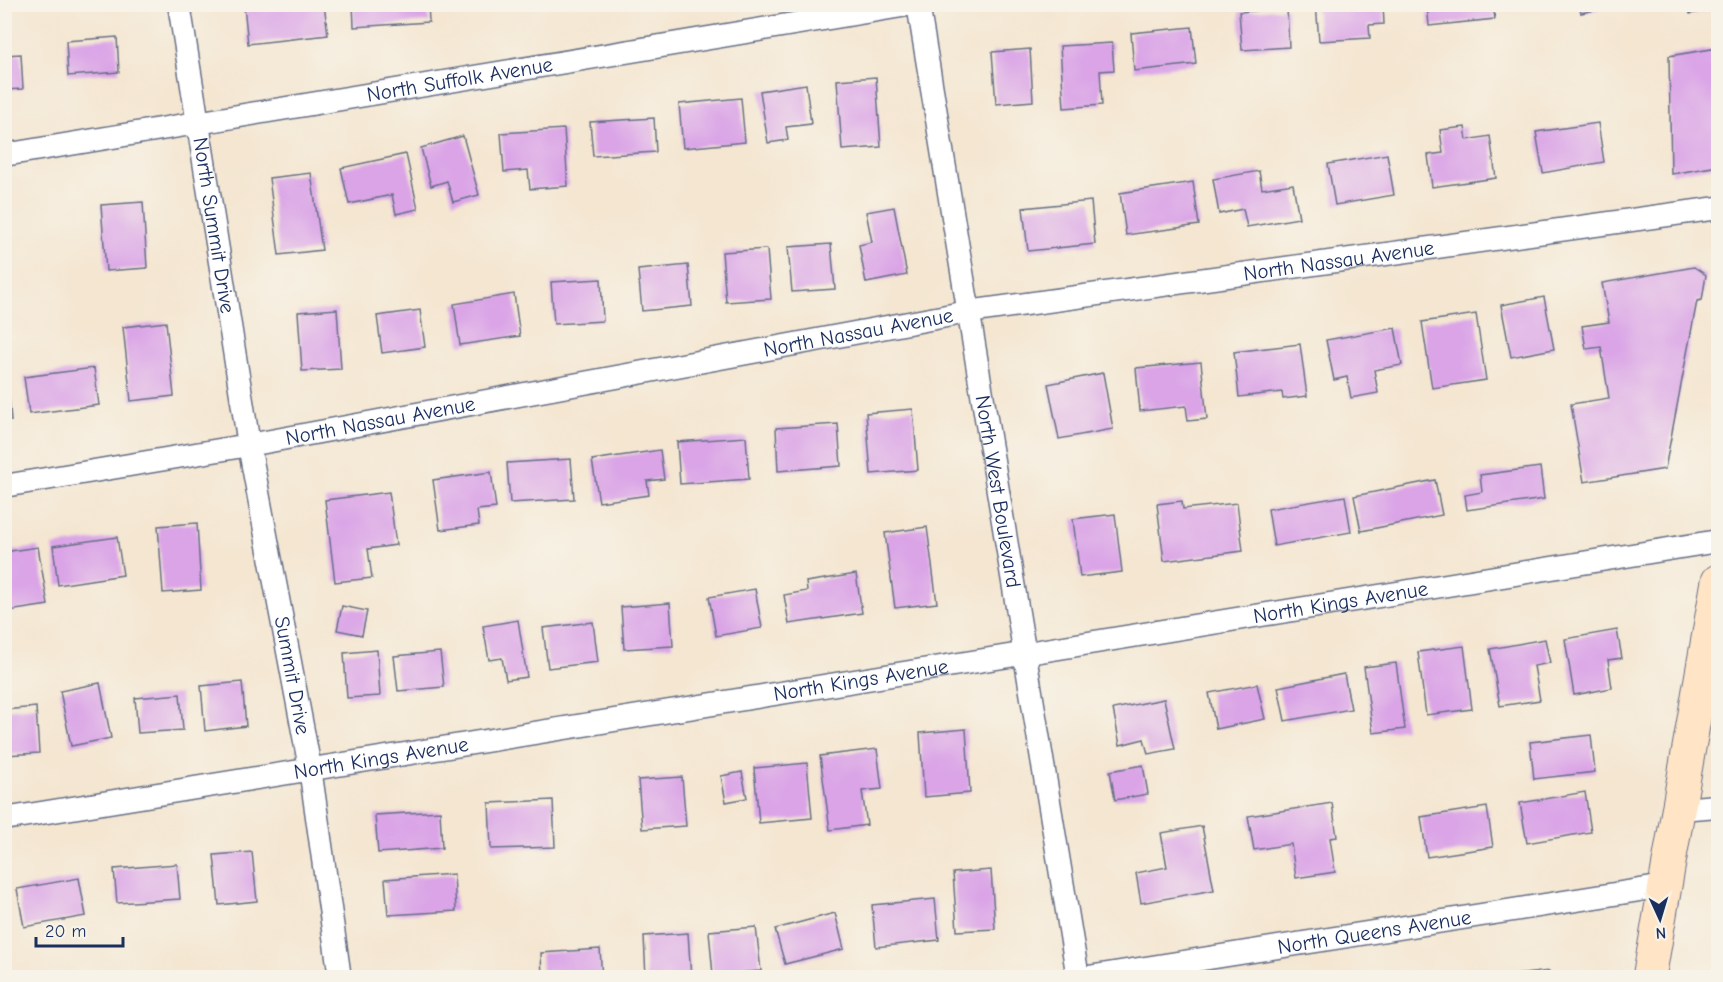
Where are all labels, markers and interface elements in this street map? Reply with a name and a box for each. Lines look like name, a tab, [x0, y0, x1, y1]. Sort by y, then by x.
street label: North Suffolk Avenue	[365, 52, 555, 107]
street label: North Summit Drive	[188, 136, 240, 315]
street label: North Nassau Avenue	[1242, 235, 1436, 286]
street label: North Nassau Avenue	[762, 303, 955, 362]
street label: North Nassau Avenue	[284, 391, 477, 450]
street label: North West Boulevard	[970, 393, 1026, 589]
street label: North Kings Avenue	[1251, 576, 1430, 628]
street label: Summit Drive	[270, 614, 315, 737]
street label: North Kings Avenue	[772, 654, 950, 706]
street label: North Kings Avenue	[292, 732, 470, 784]
north arrow	[1630, 889, 1690, 949]
street label: North Queens Avenue	[1276, 905, 1473, 959]
scale bar	[36, 910, 123, 948]
text: 20 m	[45, 921, 86, 942]
text: N	[1655, 924, 1667, 942]

